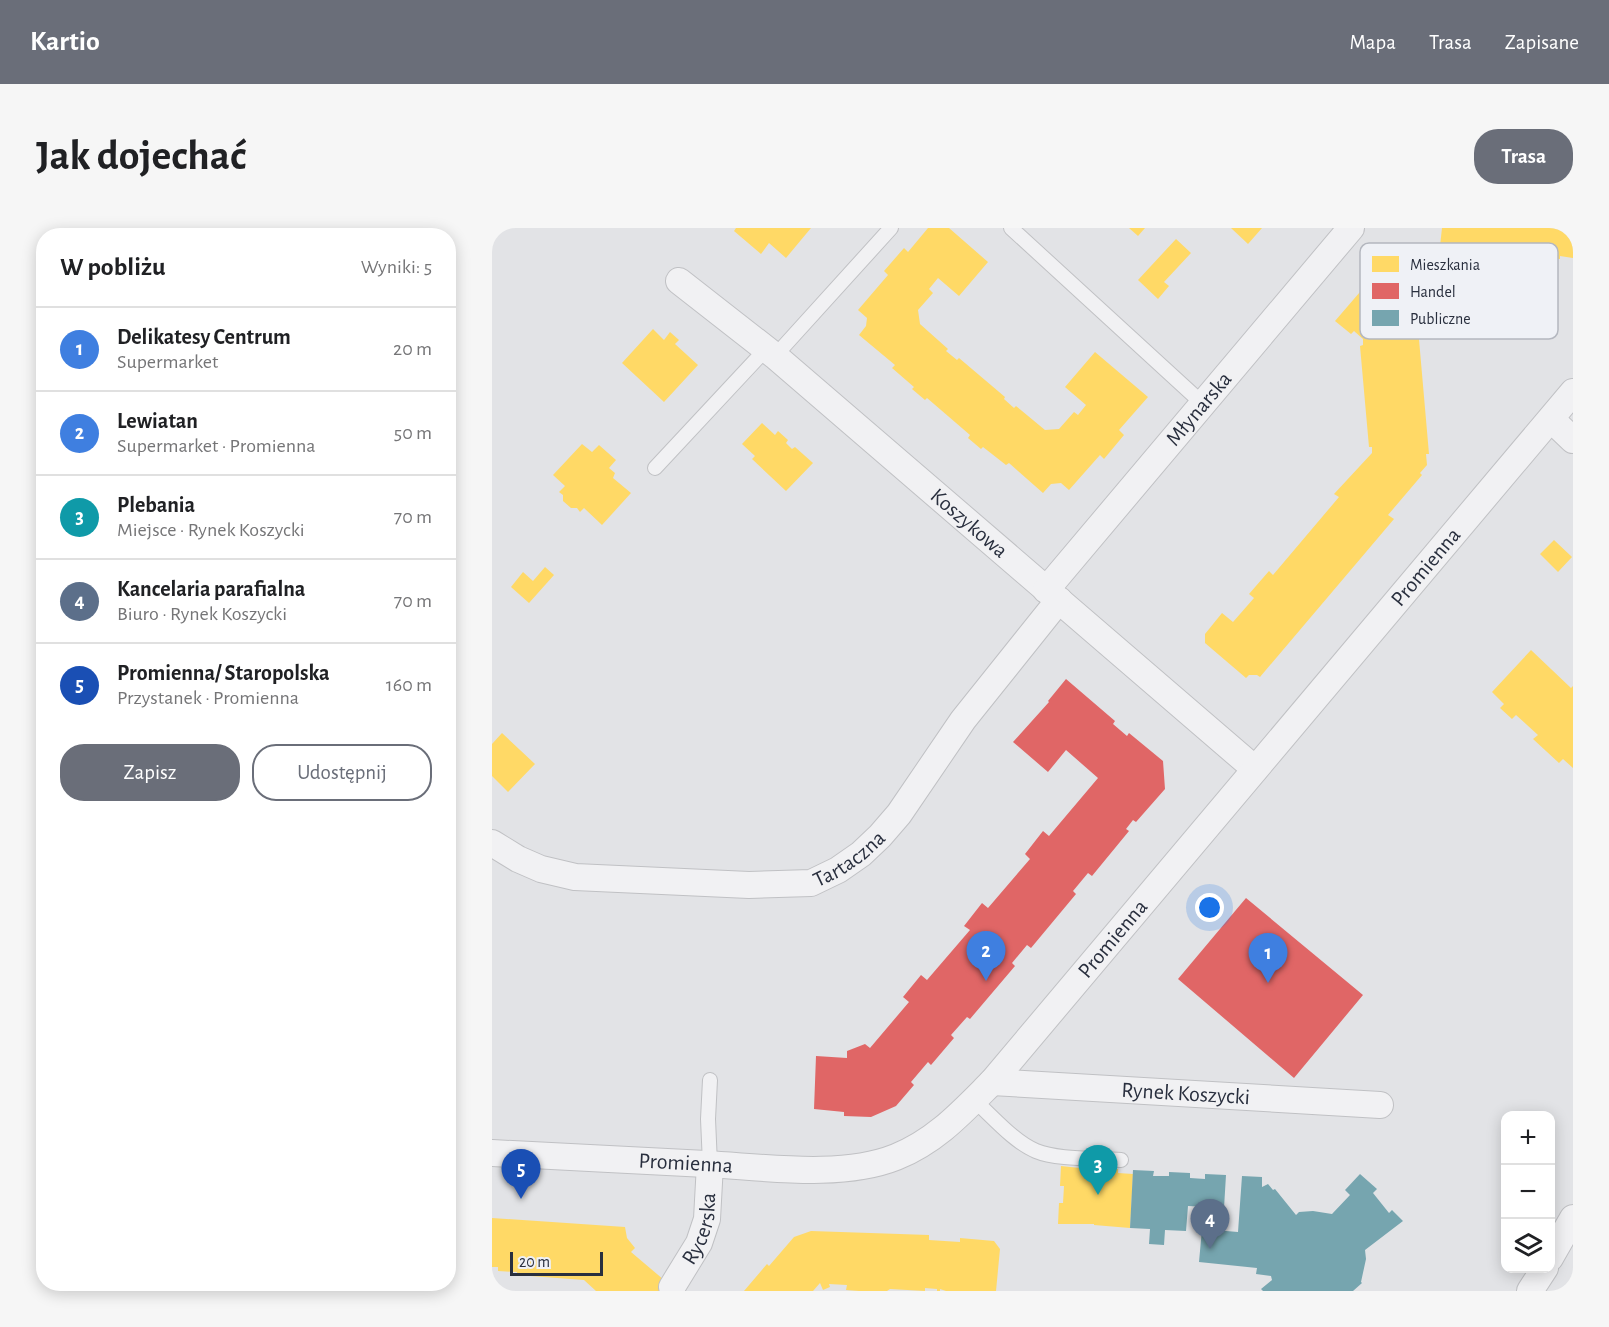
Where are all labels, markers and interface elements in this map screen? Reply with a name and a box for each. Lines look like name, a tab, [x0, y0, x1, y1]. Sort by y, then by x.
text: Kartio	[30, 28, 100, 56]
text: Mapa	[1350, 32, 1396, 53]
text: Trasa	[1429, 32, 1472, 53]
text: Zapisane	[1505, 32, 1579, 53]
button: Trasa	[1474, 129, 1573, 184]
text: Jak dojechać	[36, 135, 246, 177]
legend	[1360, 243, 1558, 339]
text: W pobliżu	[60, 254, 166, 280]
text: Wyniki: 5	[361, 257, 432, 277]
text: Mieszkania	[1410, 257, 1480, 273]
text: Handel	[1410, 284, 1456, 300]
text: Publiczne	[1410, 311, 1471, 327]
text: Delikatesy Centrum	[117, 326, 291, 348]
text: 1	[76, 339, 83, 359]
text: 20 m	[393, 339, 432, 359]
text: Supermarket	[117, 352, 218, 372]
street label: Młynarska	[1162, 368, 1236, 450]
text: Lewiatan	[117, 410, 198, 432]
text: 2	[75, 423, 84, 443]
text: 50 m	[394, 423, 432, 443]
text: Supermarket · Promienna	[117, 436, 316, 456]
street label: Koszykowa	[926, 484, 1012, 562]
text: Plebania	[117, 494, 195, 516]
text: 3	[75, 507, 84, 527]
text: 70 m	[394, 507, 432, 527]
text: Miejsce · Rynek Koszycki	[117, 520, 305, 540]
street label: Promienna	[1387, 524, 1465, 610]
text: Kancelaria parafialna	[117, 578, 305, 600]
text: 4	[74, 591, 85, 611]
text: 70 m	[394, 591, 432, 611]
text: Biuro · Rynek Koszycki	[117, 604, 287, 624]
text: Promienna/ Staropolska	[117, 662, 330, 684]
text: 5	[75, 675, 84, 695]
text: 160 m	[386, 675, 432, 695]
text: Przystanek · Promienna	[117, 688, 299, 708]
button: Zapisz	[60, 744, 240, 801]
button: Udostępnij	[252, 744, 432, 801]
street label: Tartaczna	[810, 826, 889, 891]
your location	[1195, 893, 1224, 922]
street label: Promienna	[1074, 895, 1152, 982]
pin: 2	[966, 932, 1006, 981]
pin: 1	[1248, 934, 1288, 983]
street label: Rynek Koszycki	[1121, 1079, 1251, 1108]
map controls	[1501, 1111, 1555, 1273]
button: +	[1501, 1111, 1555, 1165]
pin: 3	[1078, 1146, 1118, 1195]
street label: Promienna	[638, 1149, 734, 1177]
pin: 5	[501, 1150, 540, 1199]
button: −	[1501, 1165, 1555, 1219]
street label: Rycerska	[678, 1192, 719, 1268]
pin: 4	[1190, 1200, 1230, 1249]
button: layers	[1501, 1219, 1555, 1273]
scale bar	[510, 1249, 603, 1276]
text: 20 m	[519, 1254, 550, 1270]

